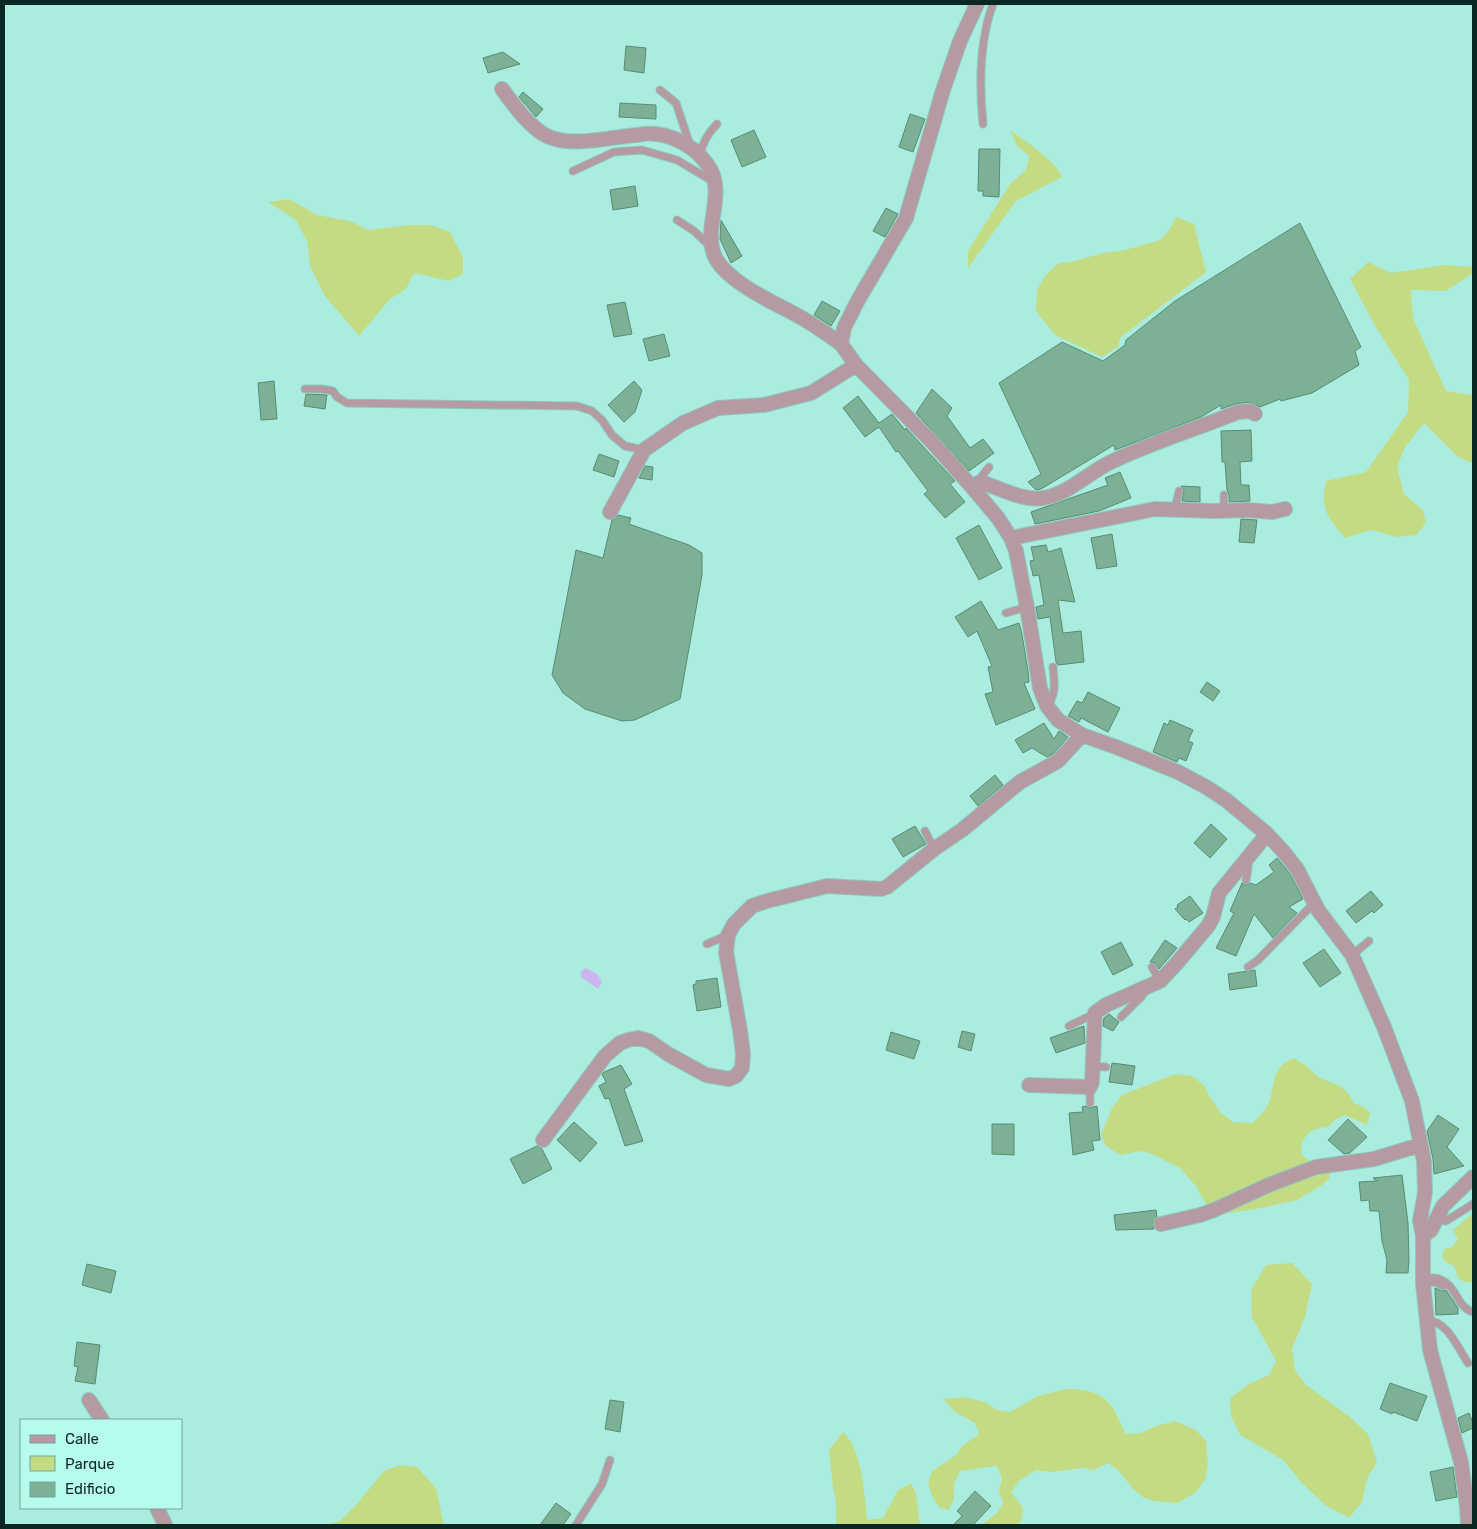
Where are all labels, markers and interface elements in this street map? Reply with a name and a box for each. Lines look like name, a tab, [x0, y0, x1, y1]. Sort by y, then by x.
legend	[20, 1419, 182, 1509]
text: Calle	[65, 1430, 99, 1448]
text: Parque	[65, 1455, 115, 1473]
text: Edificio	[65, 1480, 115, 1498]

